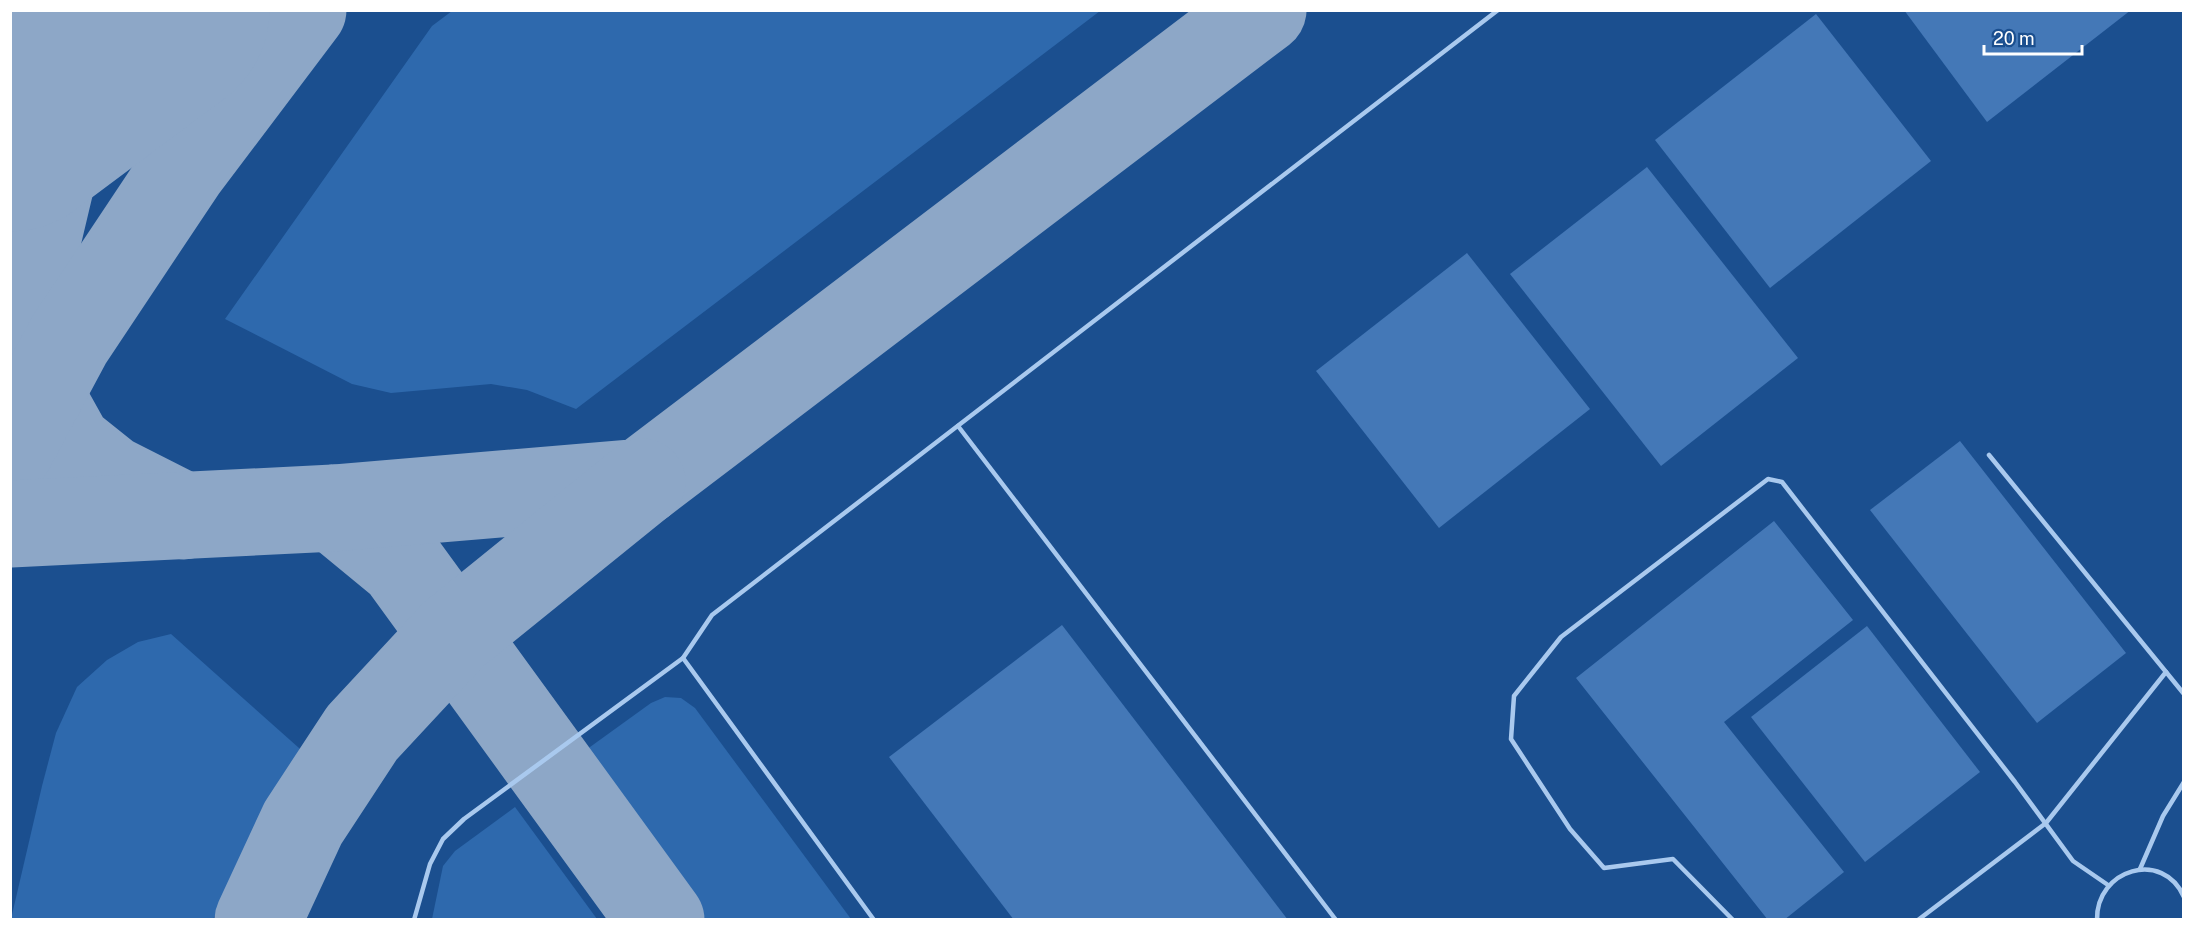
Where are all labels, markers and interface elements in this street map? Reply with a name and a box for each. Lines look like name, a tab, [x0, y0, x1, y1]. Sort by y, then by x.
scale bar	[1984, 18, 2082, 56]
text: 20 m	[1993, 28, 2035, 49]

